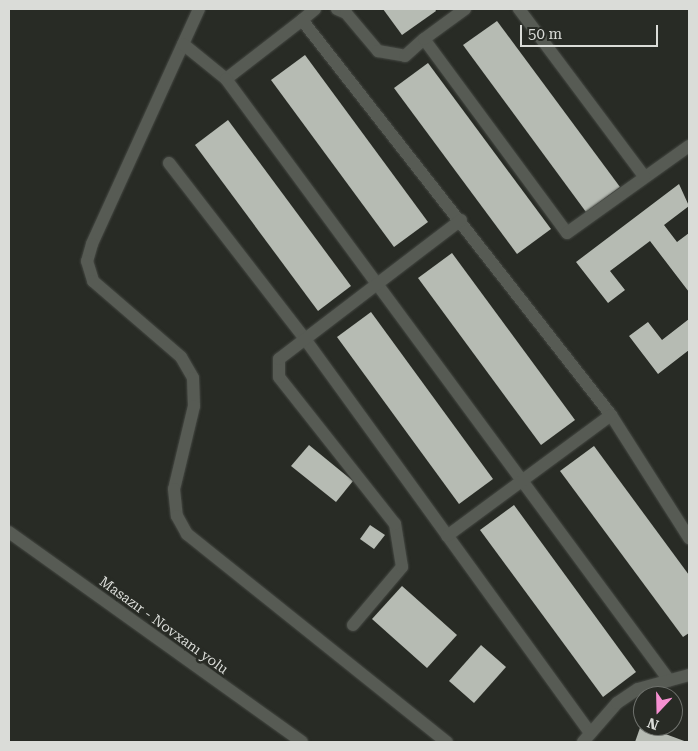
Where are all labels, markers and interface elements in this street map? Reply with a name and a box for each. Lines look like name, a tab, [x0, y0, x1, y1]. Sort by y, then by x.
scale bar	[523, 15, 660, 47]
text: 50 m	[528, 25, 562, 43]
street label: Masazır - Novxanı yolu	[96, 573, 232, 677]
north arrow	[633, 686, 683, 736]
text: N	[645, 715, 661, 733]

